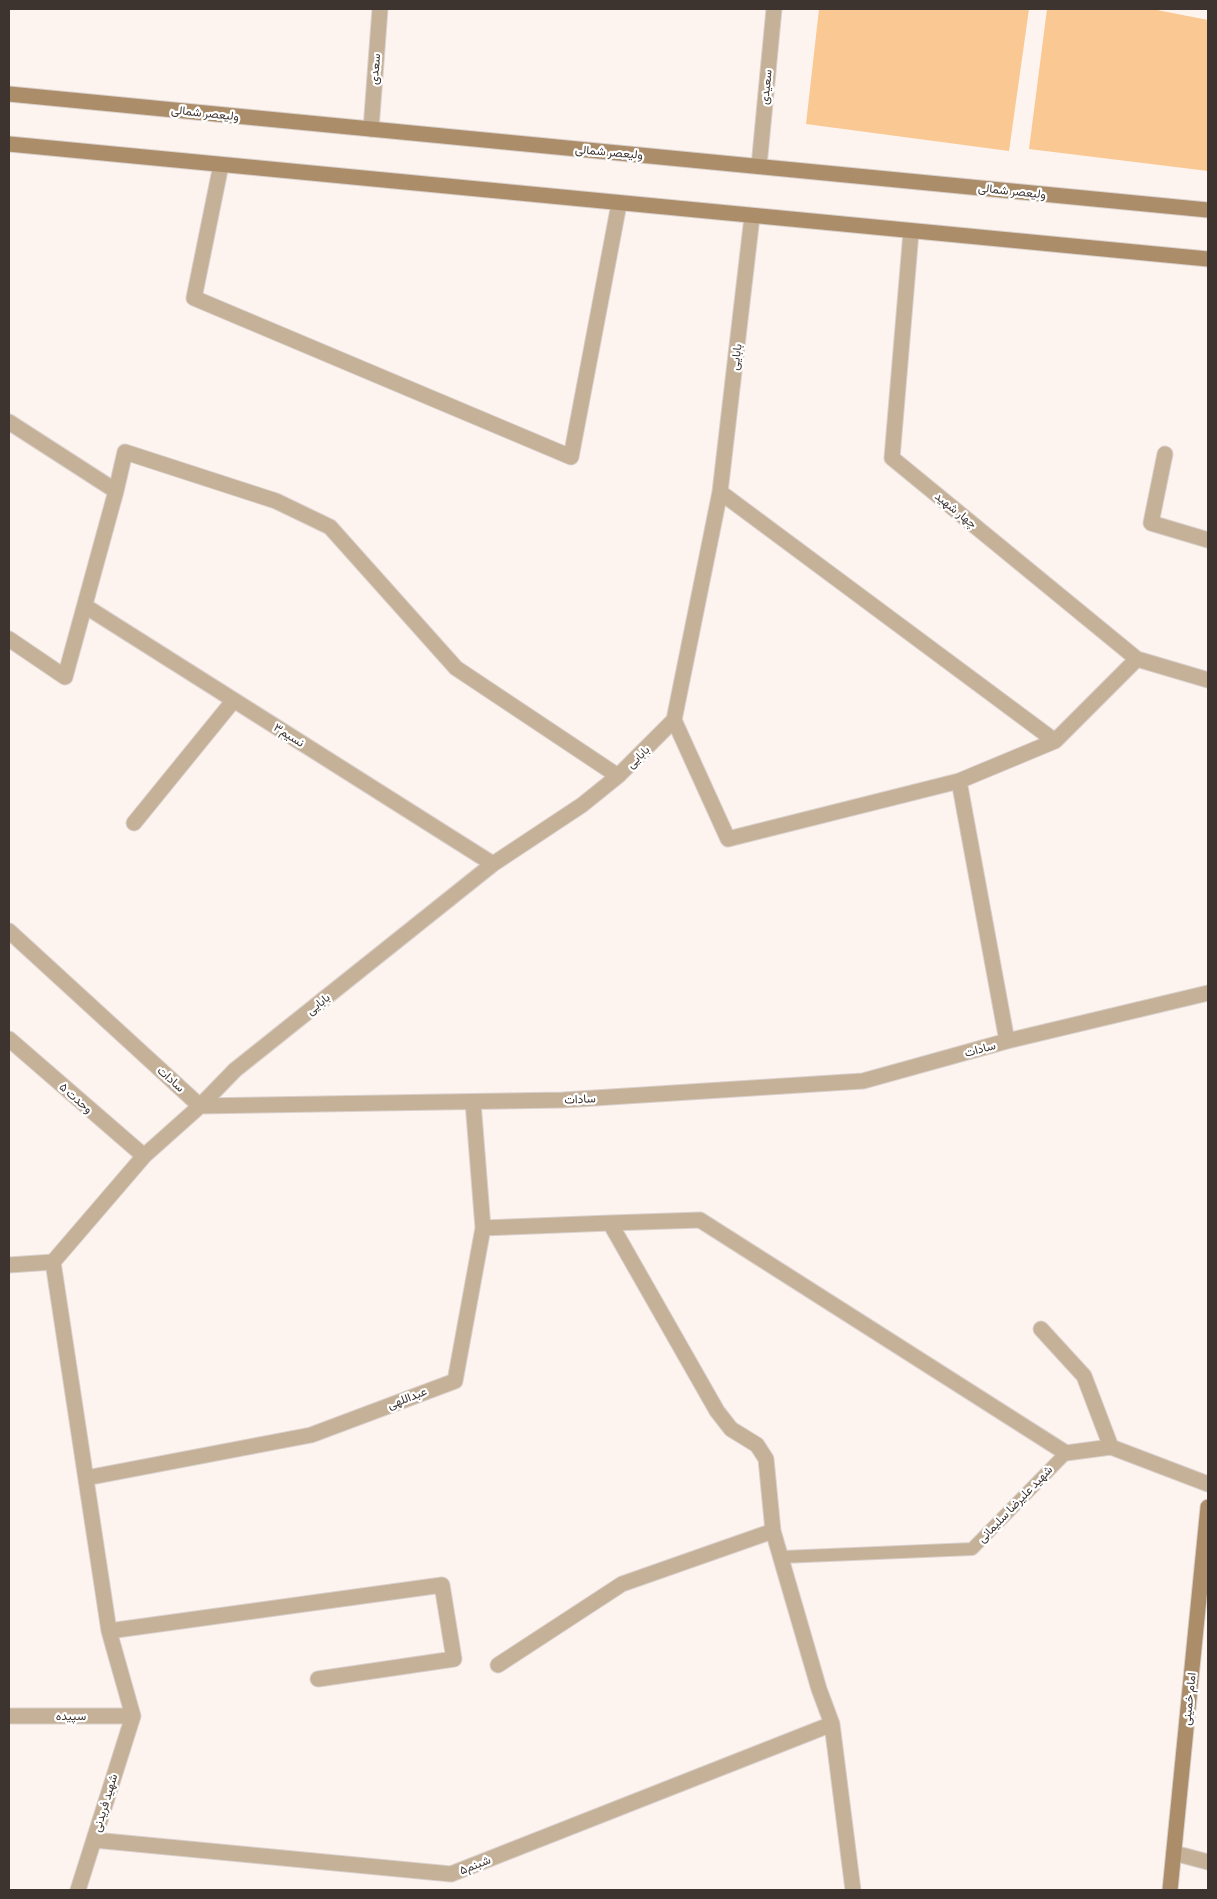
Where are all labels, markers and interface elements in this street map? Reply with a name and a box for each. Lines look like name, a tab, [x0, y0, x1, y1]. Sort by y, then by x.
street label: سعدی	[366, 53, 384, 85]
street label: سعیدی	[757, 69, 775, 105]
street label: ولیعصر شمالی	[170, 102, 240, 124]
street label: ولیعصر شمالی	[574, 142, 644, 162]
street label: ولیعصر شمالی	[977, 180, 1047, 202]
street label: بابایی	[727, 343, 745, 371]
street label: چهار شهید	[932, 489, 980, 531]
street label: نسیم۳	[271, 720, 307, 750]
street label: بابایی	[623, 743, 653, 771]
street label: بابایی	[303, 990, 333, 1018]
street label: سادات	[963, 1038, 997, 1060]
street label: سادات	[154, 1063, 188, 1095]
street label: وحدت ۵	[56, 1080, 96, 1116]
street label: سادات	[564, 1091, 596, 1107]
street label: عبداللهی	[385, 1384, 429, 1412]
street label: شهید علیرضا سلیمانی	[975, 1462, 1055, 1546]
street label: امام خمینی	[1179, 1672, 1199, 1726]
street label: سپیده	[56, 1709, 86, 1723]
street label: شهید فریدنی	[89, 1772, 121, 1834]
street label: شبنم۵	[457, 1852, 493, 1878]

